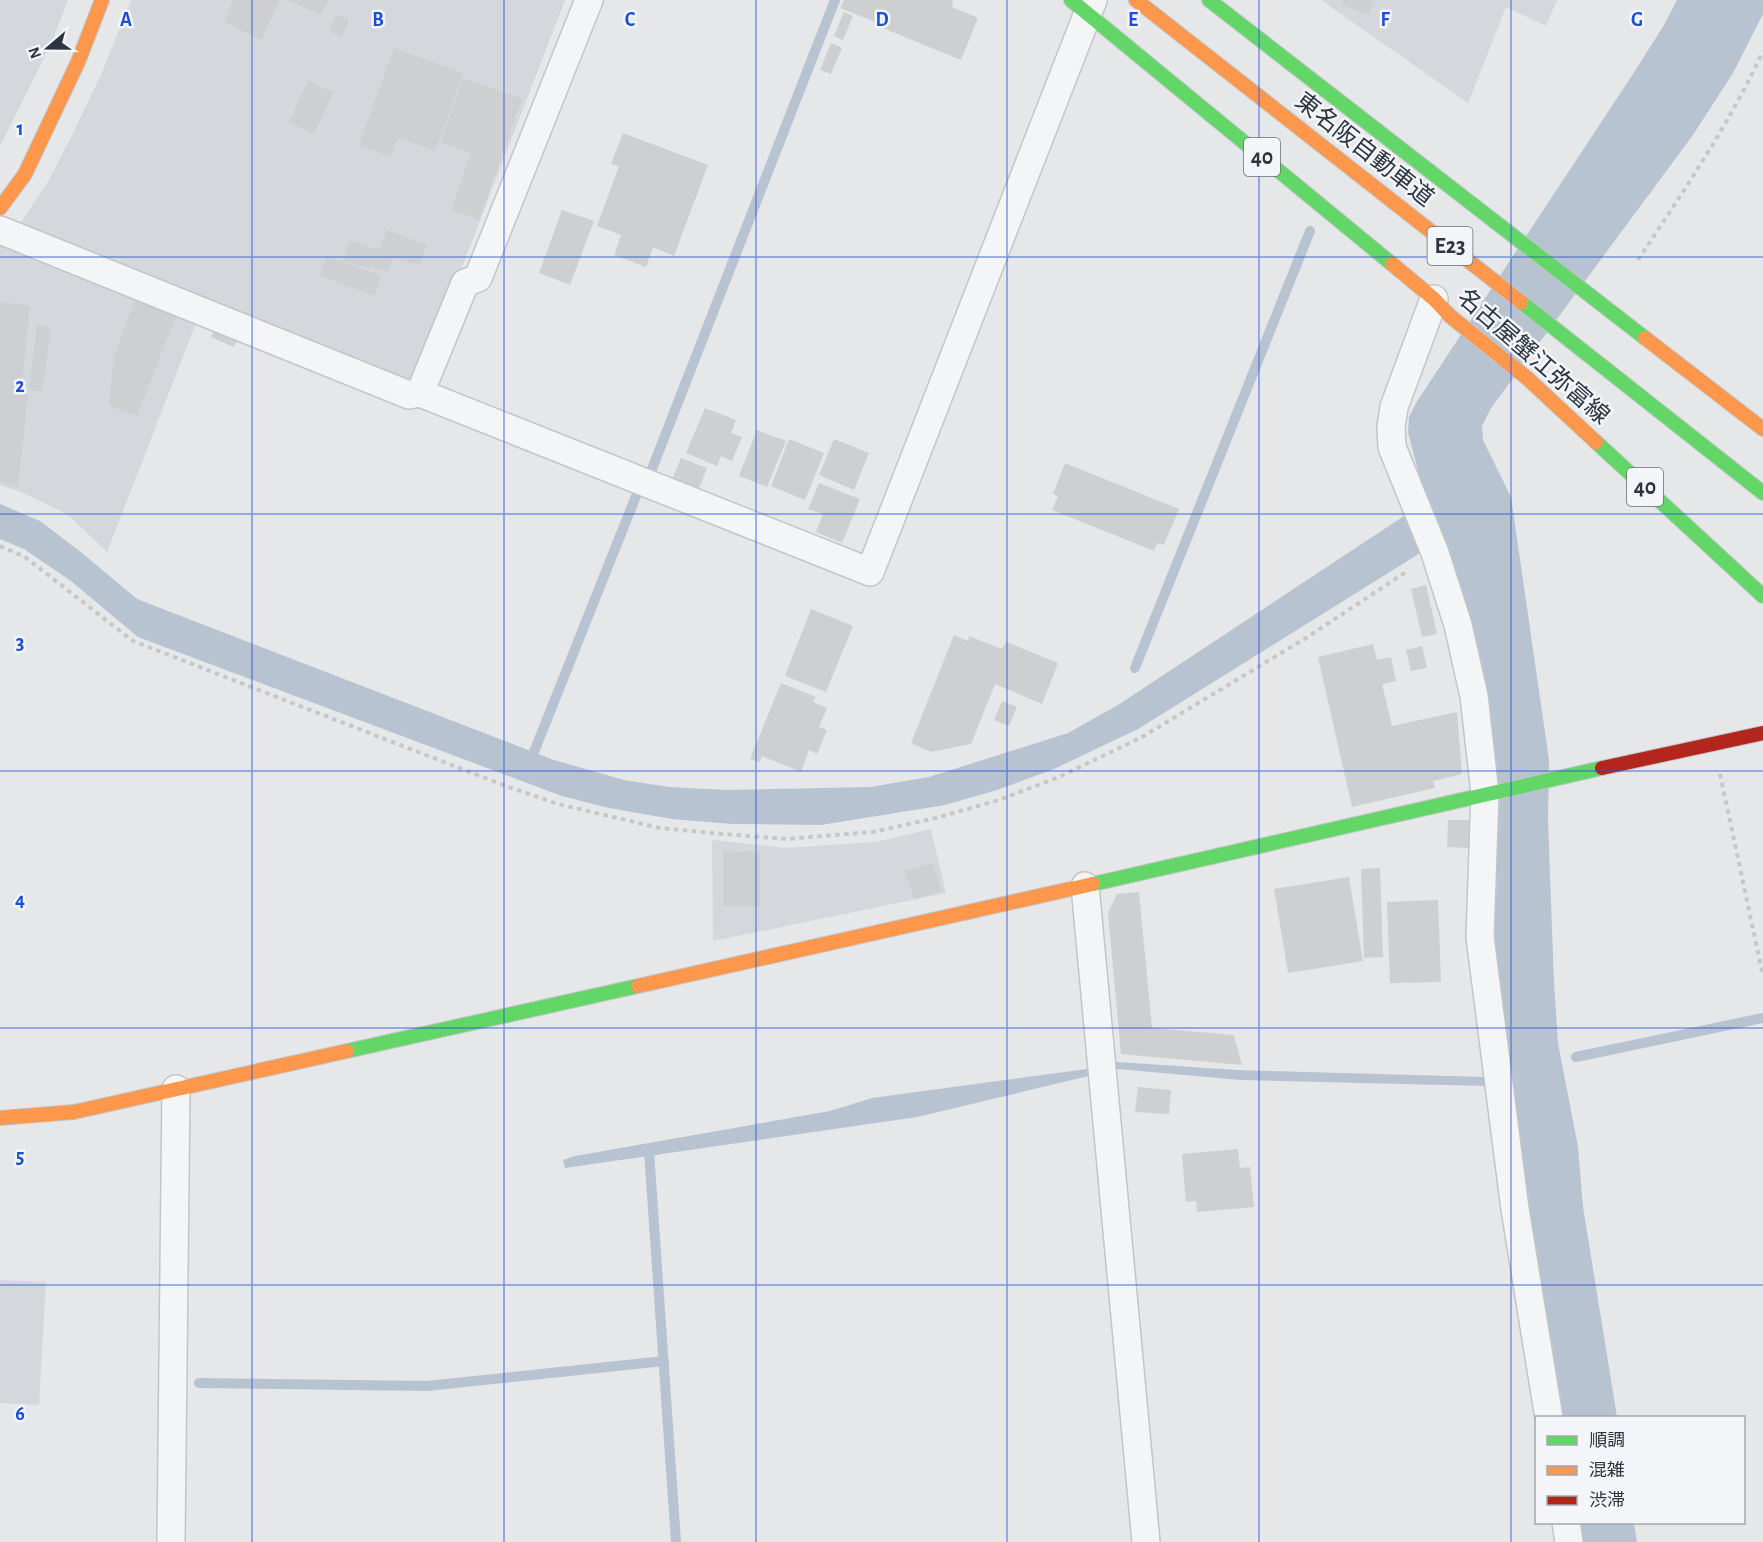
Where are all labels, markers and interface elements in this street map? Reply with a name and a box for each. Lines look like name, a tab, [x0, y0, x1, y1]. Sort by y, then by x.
text: A	[120, 10, 132, 30]
text: B	[372, 10, 384, 30]
text: C	[625, 10, 636, 30]
text: D	[875, 10, 889, 30]
text: E	[1128, 10, 1138, 30]
text: F	[1380, 10, 1390, 30]
text: G	[1631, 10, 1643, 30]
north arrow	[18, 18, 78, 78]
text: N	[25, 45, 44, 61]
street label: 東名阪自動車道	[1290, 87, 1439, 211]
text: 1	[16, 119, 24, 139]
road number: 40	[1244, 138, 1280, 176]
road number: E23	[1428, 227, 1472, 265]
street label: 名古屋蟹江弥富線	[1453, 283, 1615, 429]
text: 2	[15, 376, 25, 396]
road number: 40	[1627, 468, 1663, 506]
text: 3	[16, 633, 24, 653]
text: 4	[15, 890, 25, 910]
text: 5	[16, 1147, 24, 1167]
text: 6	[15, 1404, 25, 1424]
legend	[1535, 1416, 1745, 1524]
text: 順調	[1589, 1432, 1625, 1450]
text: 混雑	[1589, 1460, 1625, 1480]
text: 渋滞	[1589, 1491, 1625, 1510]

